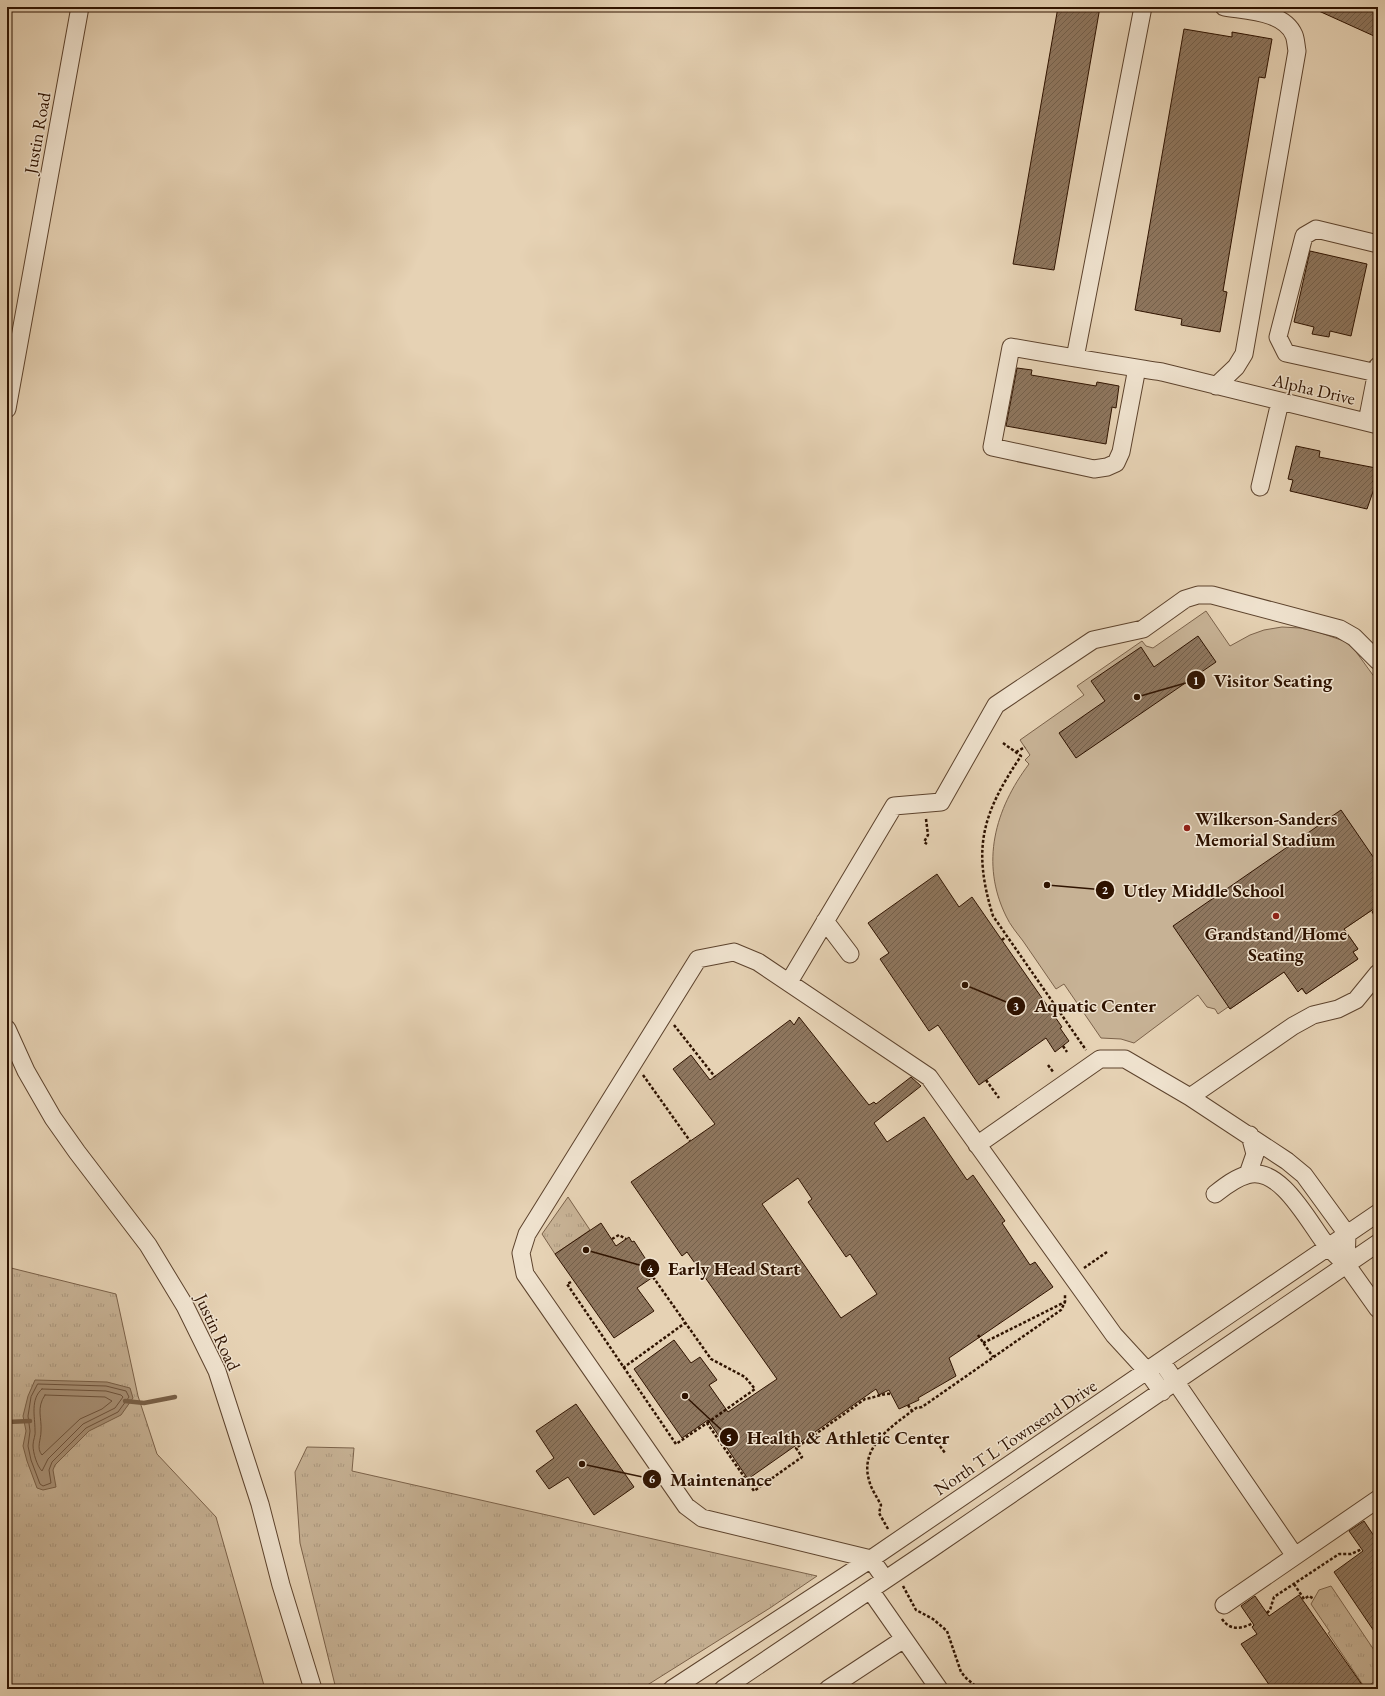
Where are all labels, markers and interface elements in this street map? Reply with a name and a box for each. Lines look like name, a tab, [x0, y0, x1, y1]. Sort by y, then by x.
street label: Justin Road	[18, 90, 56, 177]
street label: Alpha Drive	[1269, 368, 1358, 410]
callout: Visitor Seating	[1186, 665, 1340, 696]
text: Visitor Seating	[1214, 668, 1333, 693]
text: 1	[1193, 673, 1199, 689]
place label: Wilkerson-Sanders Memorial Stadium	[1195, 807, 1337, 851]
marker: Wilkerson-Sanders Memorial Stadium	[1182, 823, 1192, 833]
callout: Utley Middle School	[1095, 874, 1292, 905]
text: Utley Middle School	[1123, 878, 1285, 903]
text: 2	[1102, 882, 1109, 898]
marker: Grandstand/Home Seating	[1271, 911, 1281, 921]
place label: Grandstand/Home Seating	[1205, 922, 1348, 966]
callout: Aquatic Center	[1006, 990, 1164, 1021]
text: Aquatic Center	[1033, 993, 1156, 1018]
text: 3	[1013, 998, 1019, 1014]
callout: Early Head Start	[640, 1253, 808, 1284]
text: Early Head Start	[668, 1256, 800, 1281]
text: 4	[647, 1261, 654, 1277]
street label: Justin Road	[189, 1288, 246, 1375]
street label: North T L Townsend Drive	[929, 1374, 1101, 1500]
callout: Health & Athletic Center	[719, 1422, 958, 1453]
text: Health & Athletic Center	[747, 1425, 950, 1450]
text: 5	[726, 1430, 732, 1446]
callout: Maintenance	[642, 1464, 780, 1495]
text: Maintenance	[670, 1467, 772, 1492]
text: 6	[649, 1471, 656, 1487]

